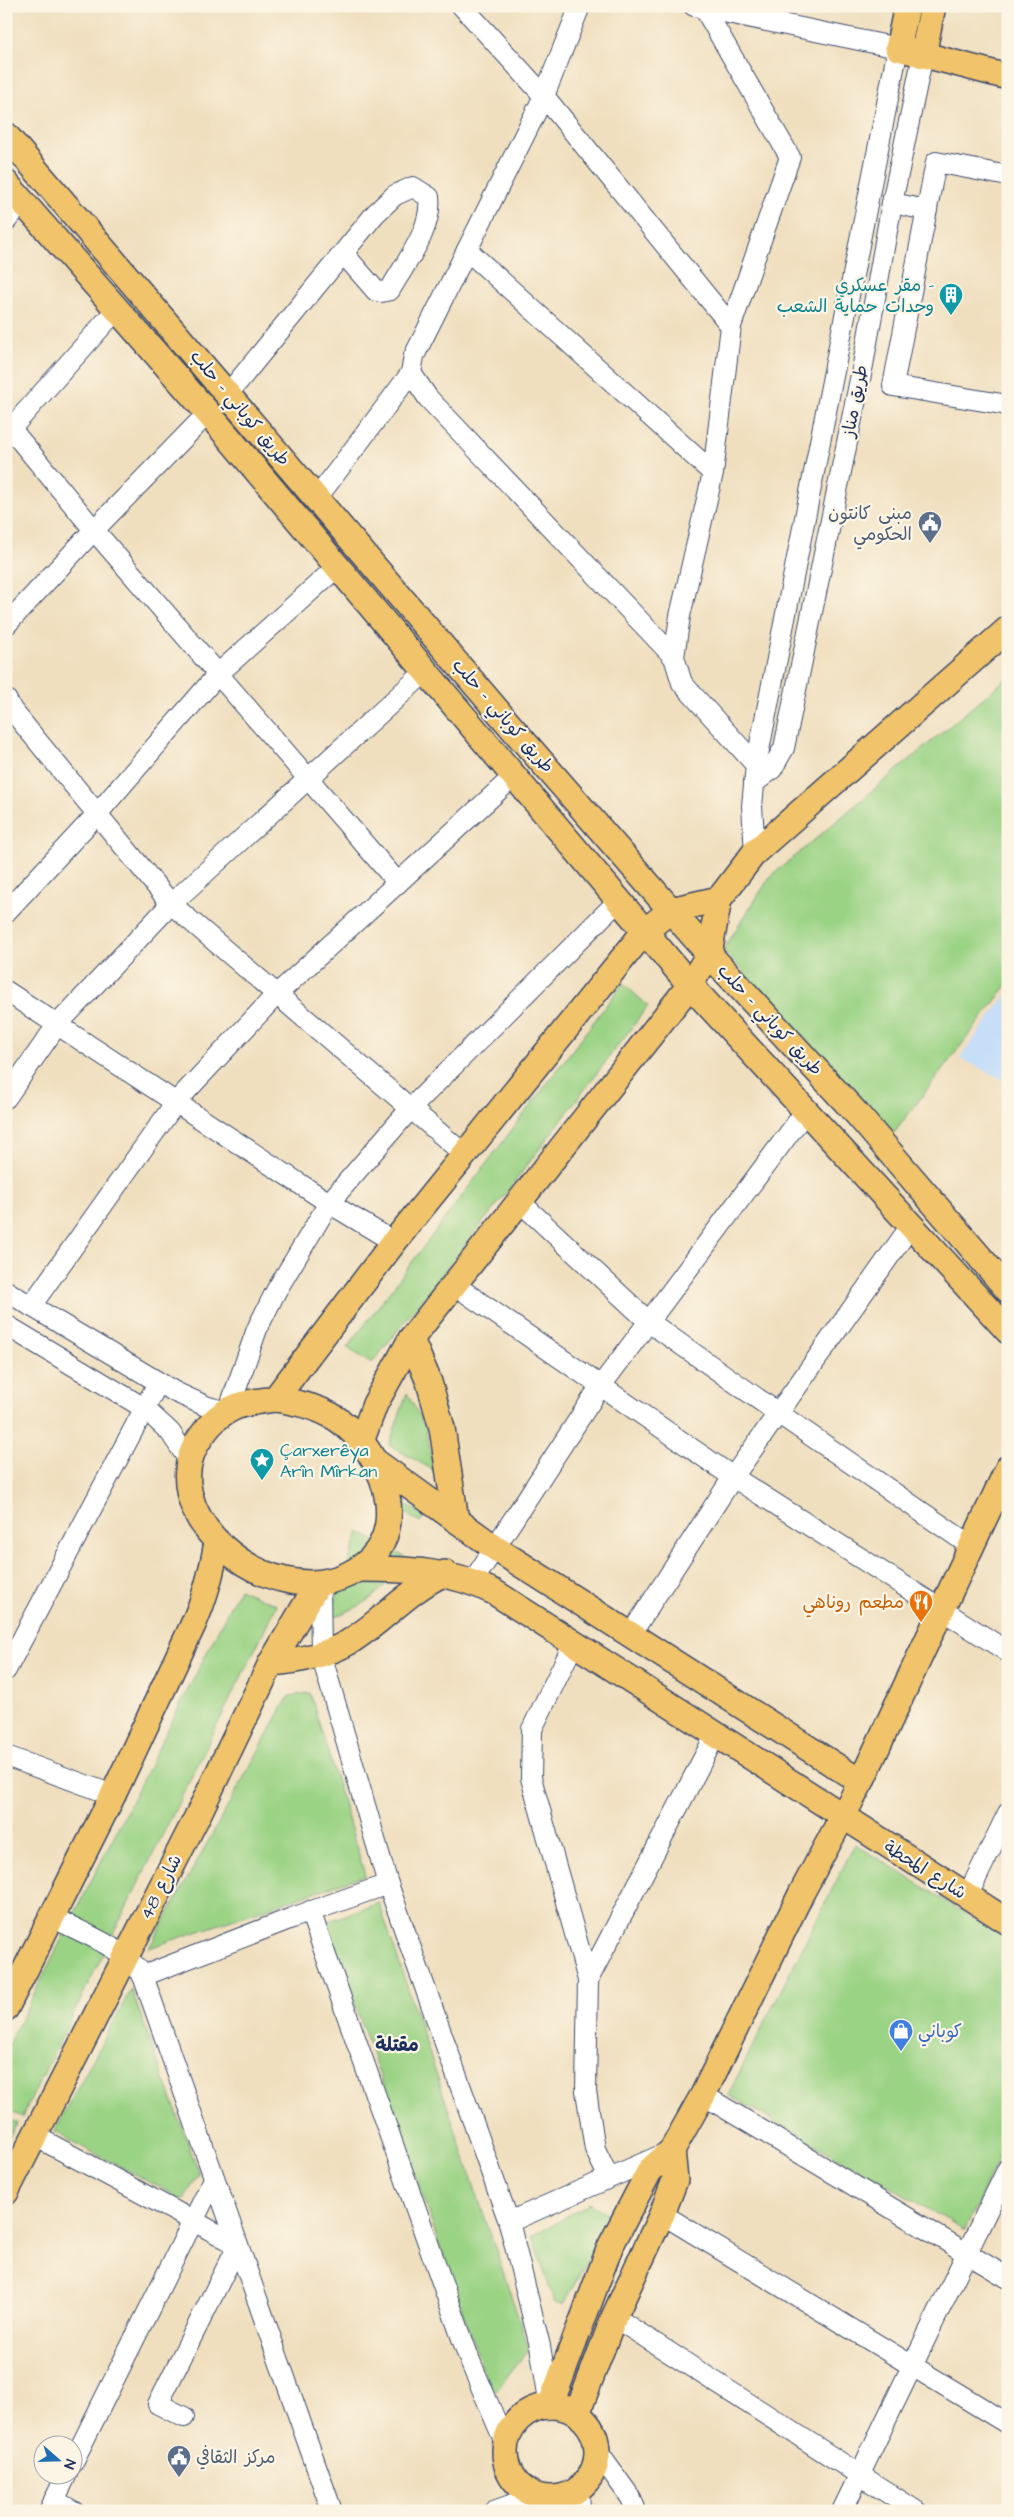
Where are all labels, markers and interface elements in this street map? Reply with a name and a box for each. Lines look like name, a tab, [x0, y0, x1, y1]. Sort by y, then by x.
place label: مقر عسكري - وحدات حماية الشعب	[777, 273, 934, 319]
building icon: مقر عسكري - وحدات حماية الشعب	[938, 282, 964, 316]
street label: طريق كوباني - حلب	[182, 345, 296, 473]
street label: طريق مناز	[835, 363, 874, 441]
place label: مبنى كانتون الحكومي	[828, 501, 912, 550]
public building icon: مبنى كانتون الحكومي	[917, 510, 943, 544]
street label: طريق كوباني - حلب	[444, 653, 560, 781]
street label: طريق كوباني - حلب	[710, 959, 828, 1083]
place label: Çarxerêya Arîn Mîrkan	[280, 1438, 377, 1484]
place icon: Çarxerêya Arîn Mîrkan	[249, 1447, 275, 1481]
restaurant icon: مطعم روناهي	[908, 1589, 934, 1623]
place label: مطعم روناهي	[803, 1590, 904, 1618]
street label: شارع المحطة	[879, 1835, 971, 1905]
street label: 48 شارع	[134, 1850, 188, 1924]
shop icon: كوباني	[888, 2018, 914, 2052]
place label: كوباني	[918, 2019, 962, 2047]
district label: مقتلة	[375, 2032, 419, 2059]
north arrow	[32, 2434, 82, 2484]
public building icon: مركز الثقافي	[166, 2444, 192, 2478]
place label: مركز الثقافي	[196, 2445, 275, 2470]
text: N	[58, 2457, 80, 2472]

